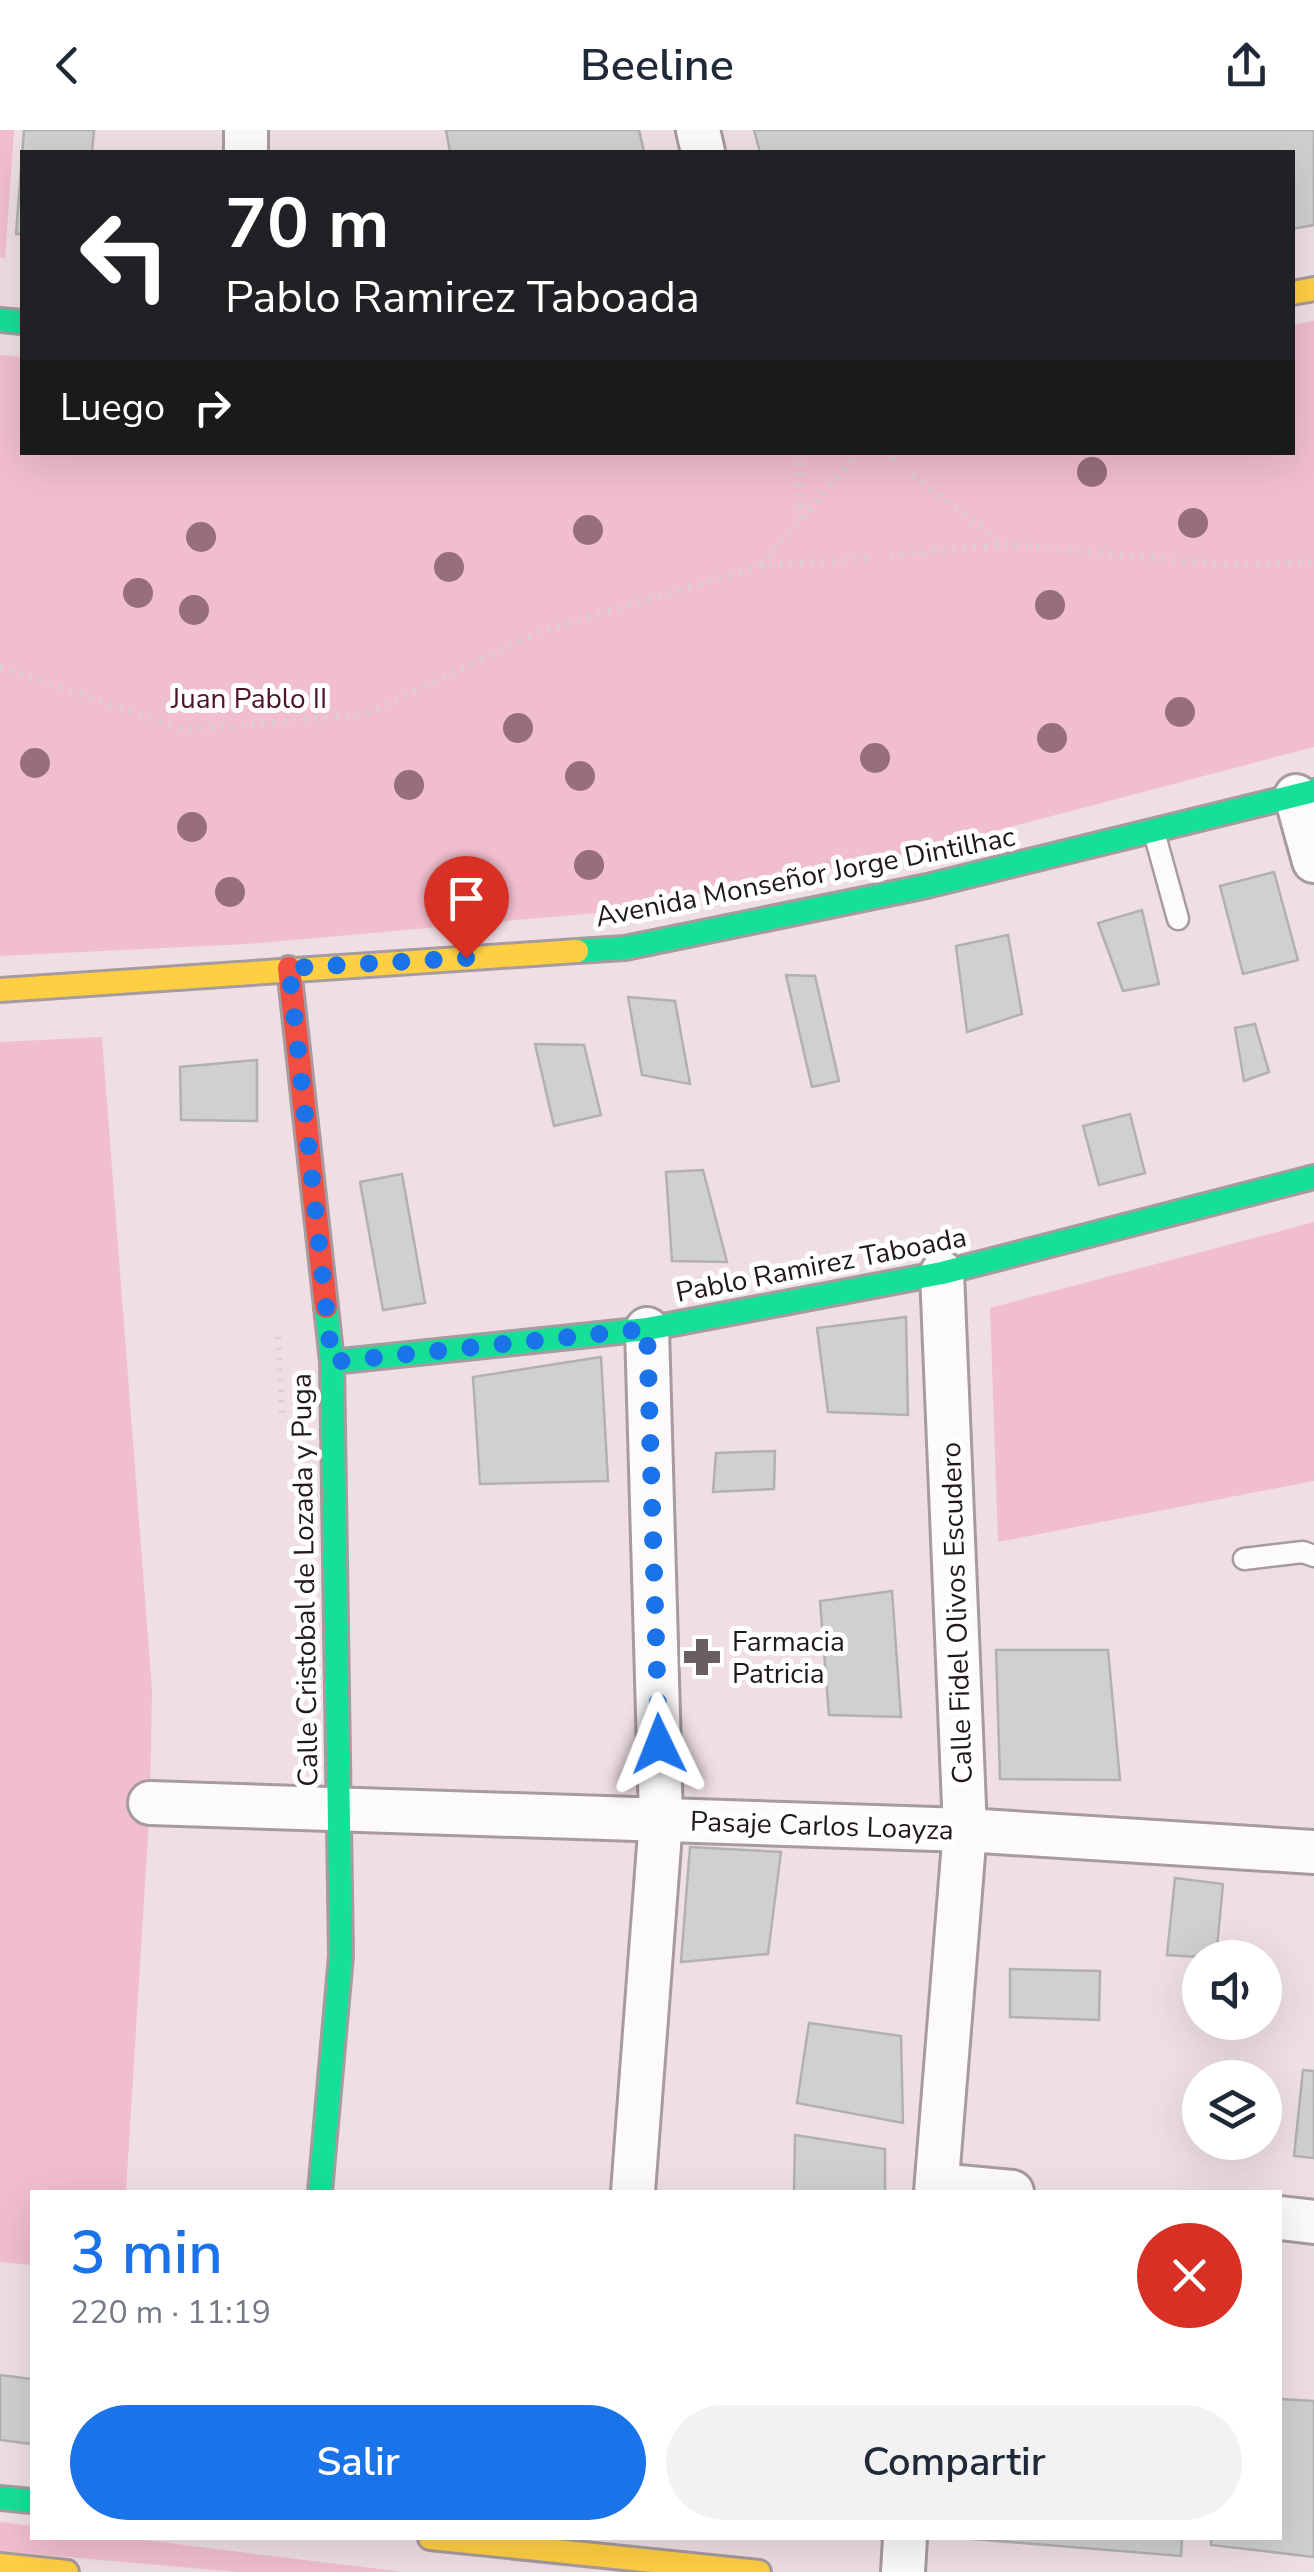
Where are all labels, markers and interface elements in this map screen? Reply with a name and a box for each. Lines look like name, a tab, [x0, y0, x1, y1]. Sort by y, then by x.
text: Beeline	[580, 35, 734, 96]
icon: back	[40, 38, 95, 93]
icon: share	[1219, 38, 1274, 93]
text: 70 m	[225, 176, 389, 272]
icon: left	[60, 190, 190, 320]
text: Pablo Ramirez Taboada	[225, 267, 700, 328]
icon: right	[185, 380, 240, 435]
text: Luego	[60, 382, 165, 433]
park label: Juan Pablo II	[170, 680, 327, 718]
street label: Avenida Monseñor Jorge Dintilhac	[592, 818, 1018, 936]
pin	[424, 856, 509, 959]
icon: arrive	[439, 871, 494, 926]
street label: Pablo Ramirez Taboada	[673, 1218, 970, 1312]
street label: Calle Cristobal de Lozada y Puga	[282, 1373, 328, 1787]
street label: Calle Fidel Olivos Escudero	[932, 1441, 982, 1784]
place label: Farmacia Patricia	[732, 1623, 845, 1693]
pharmacy icon: Farmacia Patricia	[681, 1636, 723, 1678]
position arrow	[607, 1692, 711, 1796]
street label: Pasaje Carlos Loayza	[690, 1802, 954, 1850]
map controls	[1182, 1940, 1282, 2160]
button: sound	[1182, 1940, 1282, 2040]
button: layers	[1182, 2060, 1282, 2160]
text: 3 min	[70, 2212, 223, 2294]
button: close	[1137, 2223, 1242, 2328]
text: 220 m · 11:19	[70, 2291, 271, 2334]
button: Salir	[70, 2405, 646, 2520]
button: Compartir	[666, 2405, 1242, 2520]

